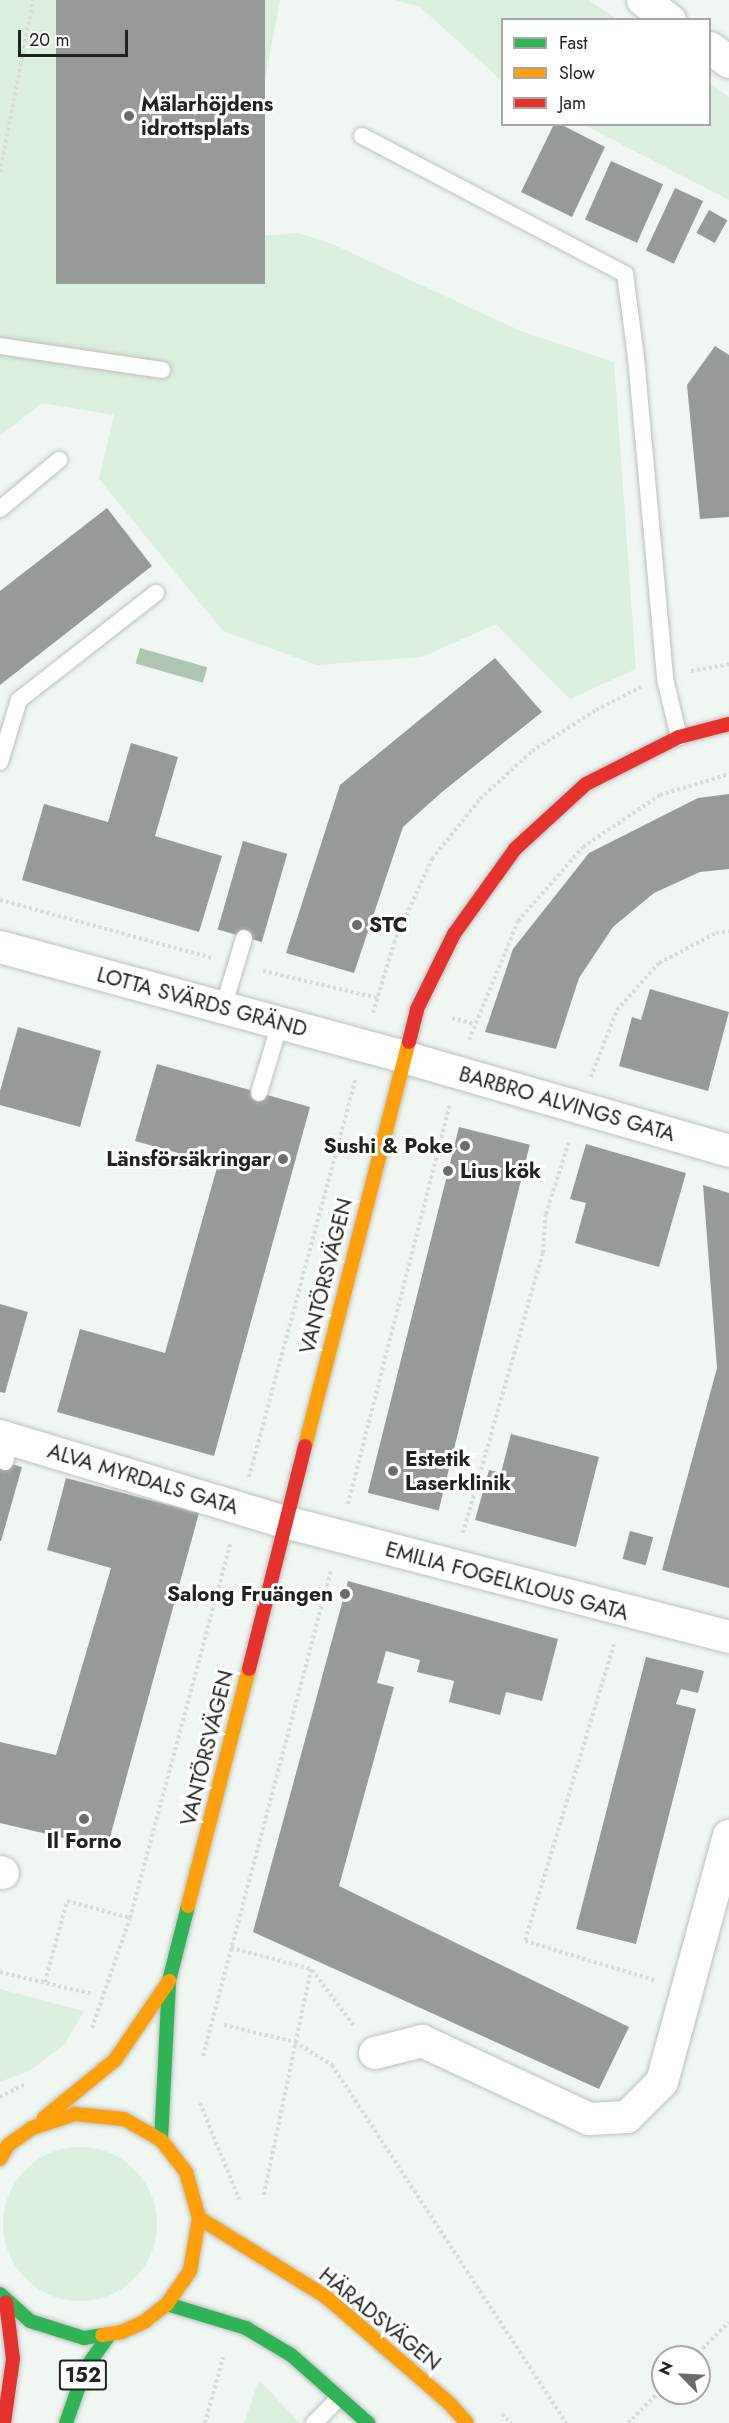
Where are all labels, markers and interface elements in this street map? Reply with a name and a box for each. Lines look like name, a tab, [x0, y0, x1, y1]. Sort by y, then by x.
scale bar	[21, 18, 130, 56]
legend	[501, 18, 711, 126]
text: 20 m	[29, 27, 69, 53]
text: Fast	[559, 30, 588, 56]
text: Slow	[559, 60, 595, 86]
text: Jam	[559, 90, 586, 116]
place label: Mälarhöjdens idrottsplats	[141, 91, 273, 141]
marker: Mälarhöjdens idrottsplats	[122, 109, 136, 123]
place label: STC	[369, 912, 408, 938]
marker: STC	[350, 918, 364, 932]
street label: LOTTA SVÄRDS GRÄND	[94, 962, 310, 1042]
street label: BARBRO ALVINGS GATA	[456, 1061, 678, 1147]
place label: Sushi & Poke	[323, 1133, 453, 1159]
marker: Sushi & Poke	[458, 1139, 472, 1153]
place label: Länsförsäkringar	[106, 1146, 271, 1172]
marker: Länsförsäkringar	[276, 1152, 290, 1166]
place label: Lius kök	[460, 1158, 541, 1184]
marker: Lius kök	[441, 1164, 455, 1178]
street label: VANTÖRSVÄGEN	[294, 1196, 358, 1356]
street label: ALVA MYRDALS GATA	[45, 1438, 241, 1520]
place label: Estetik Laserklinik	[405, 1446, 511, 1496]
marker: Estetik Laserklinik	[386, 1464, 400, 1478]
street label: EMILIA FOGELKLOUS GATA	[383, 1536, 631, 1626]
place label: Salong Fruängen	[167, 1581, 333, 1607]
marker: Salong Fruängen	[338, 1587, 352, 1601]
street label: VANTÖRSVÄGEN	[175, 1668, 239, 1828]
marker: Il Forno	[77, 1812, 91, 1826]
place label: Il Forno	[46, 1828, 122, 1854]
street label: HÄRADSVÄGEN	[314, 2262, 446, 2376]
north arrow	[651, 2345, 711, 2405]
road number: 152	[58, 2358, 109, 2392]
text: N	[653, 2358, 679, 2379]

